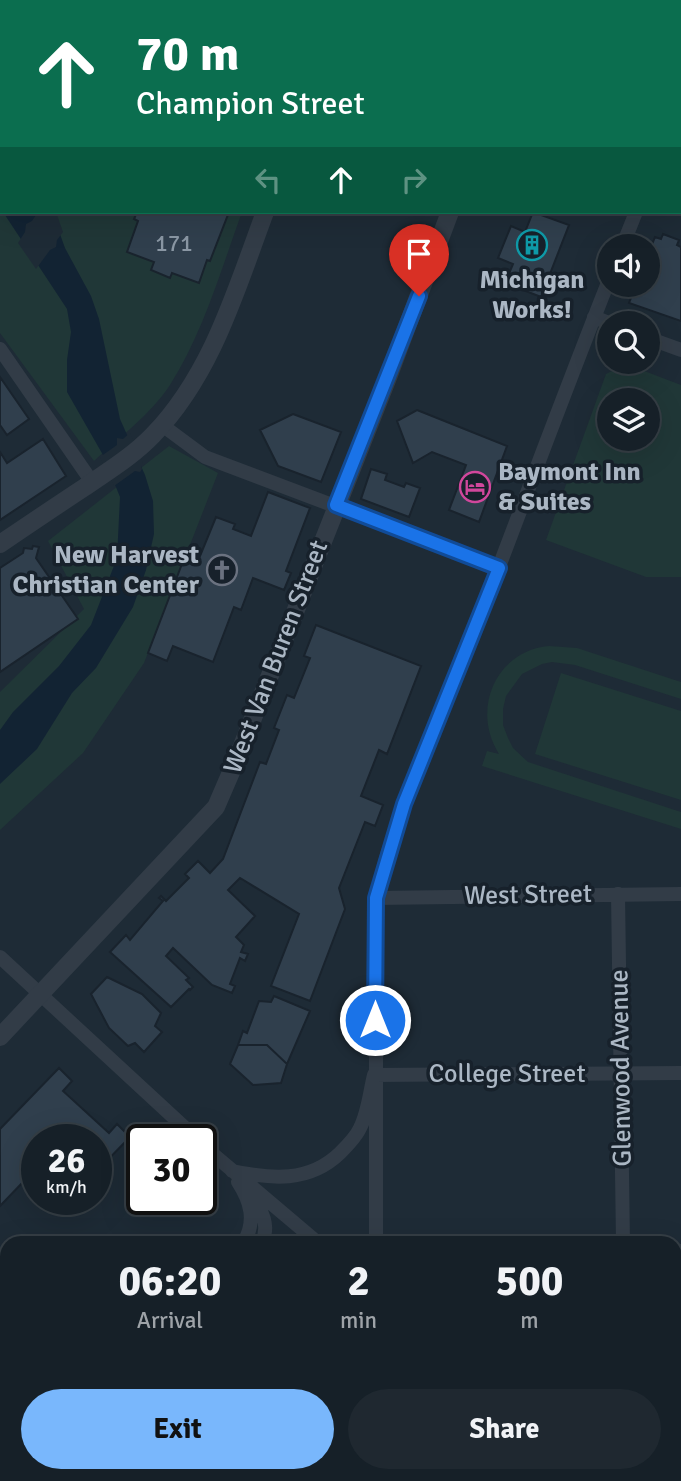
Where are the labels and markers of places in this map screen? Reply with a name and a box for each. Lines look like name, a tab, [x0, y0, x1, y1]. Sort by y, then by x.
pin	[389, 224, 449, 296]
building icon: Michigan Works!	[515, 228, 549, 262]
place label: Michigan Works!	[479, 264, 585, 326]
place label: Baymont Inn & Suites	[498, 456, 641, 518]
hotel icon: Baymont Inn & Suites	[458, 470, 492, 504]
place label: New Harvest Christian Center	[13, 539, 200, 601]
church icon: New Harvest Christian Center	[205, 553, 239, 587]

